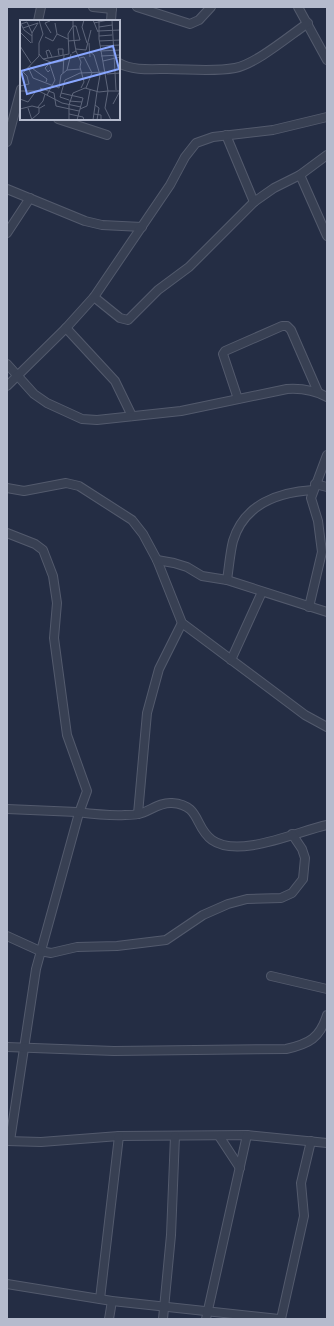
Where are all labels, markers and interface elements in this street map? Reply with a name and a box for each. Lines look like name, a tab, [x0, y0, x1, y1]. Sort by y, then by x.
inset map	[20, 20, 120, 120]

